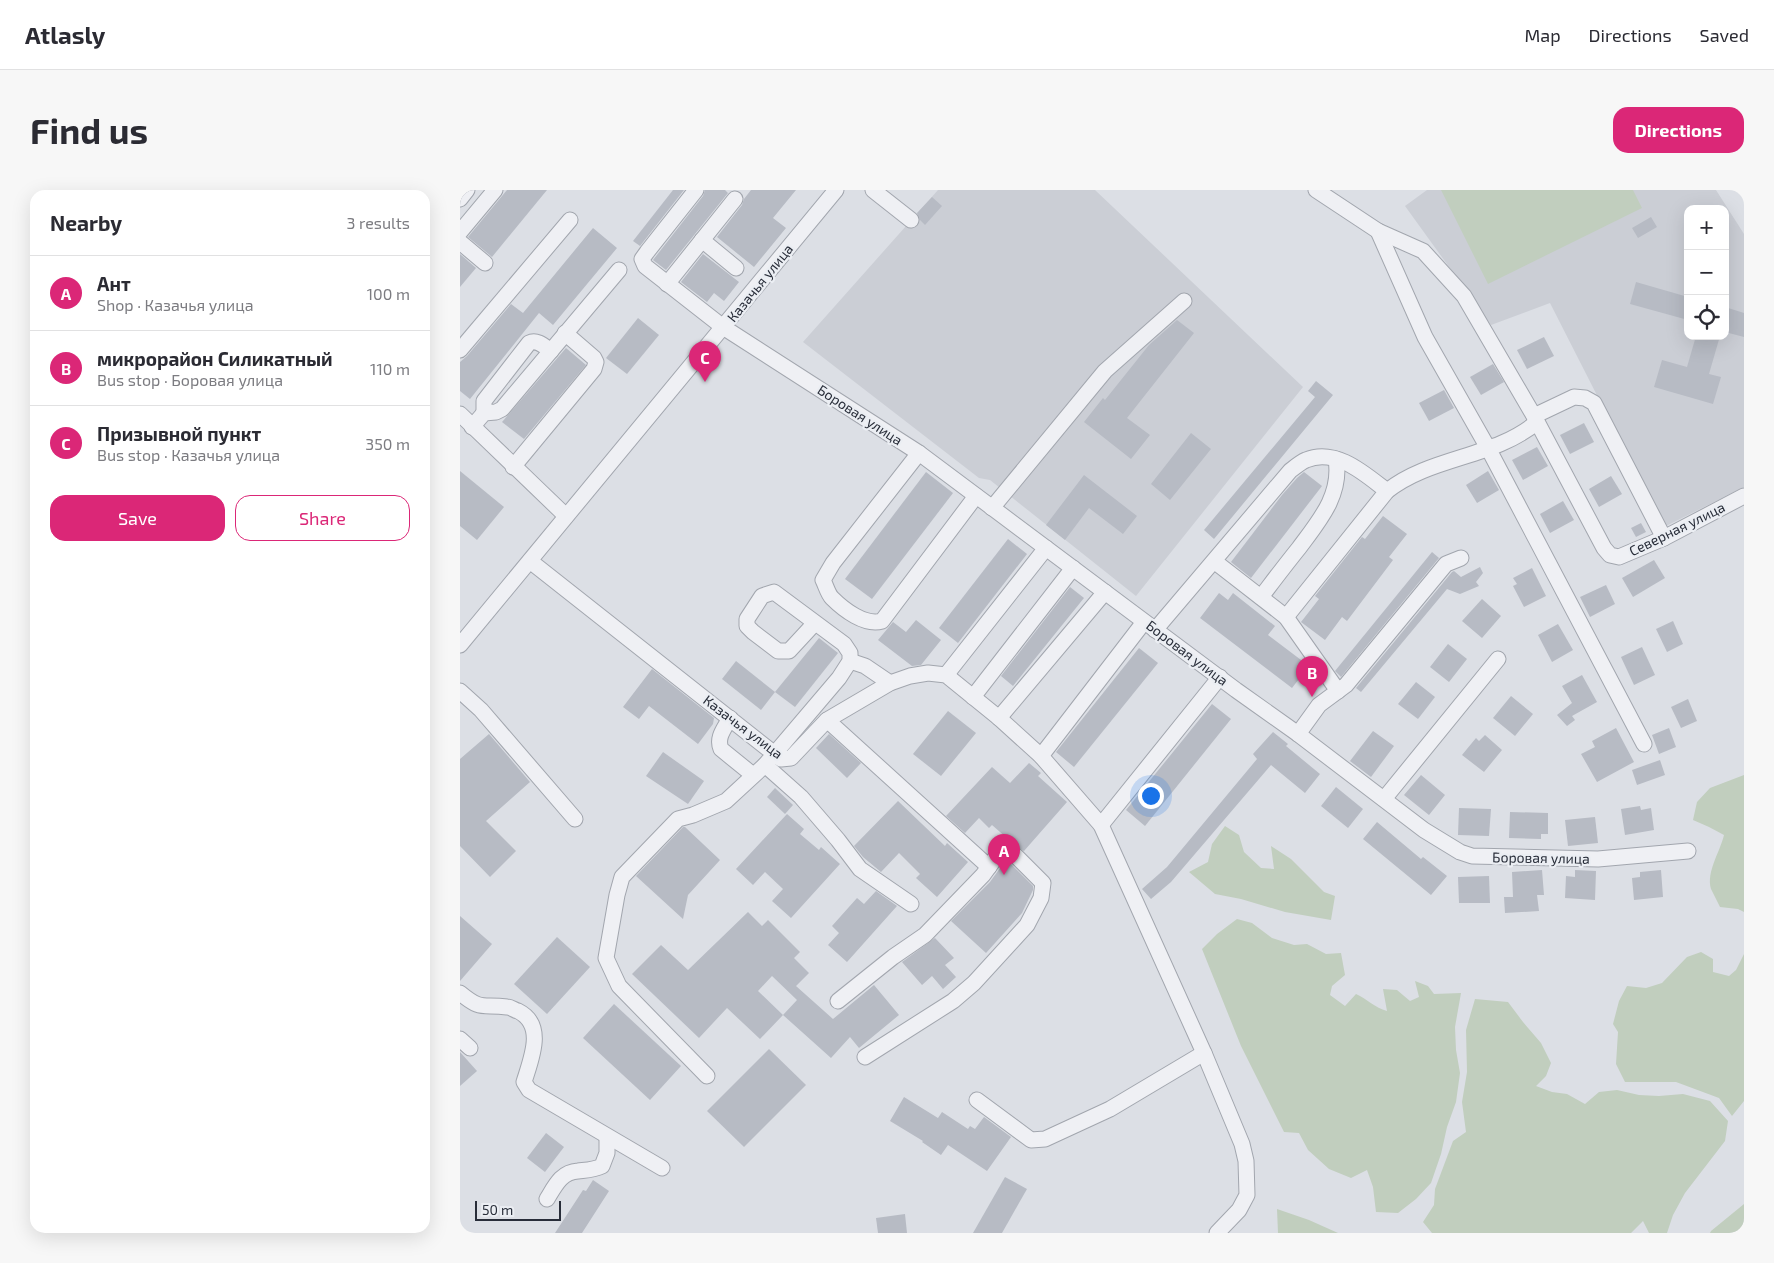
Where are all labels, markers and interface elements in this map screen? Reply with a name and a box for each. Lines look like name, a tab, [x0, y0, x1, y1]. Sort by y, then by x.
text: Atlasly	[25, 20, 105, 49]
text: Map	[1524, 24, 1561, 46]
text: Directions	[1589, 24, 1672, 46]
text: Saved	[1700, 24, 1749, 46]
button: Directions	[1613, 107, 1744, 153]
text: Find us	[30, 109, 148, 151]
map controls	[1684, 205, 1729, 340]
button: +	[1684, 205, 1729, 250]
text: Nearby	[50, 210, 122, 235]
text: 3 results	[347, 213, 410, 232]
street label: Казачья улица	[723, 240, 796, 325]
button: −	[1684, 250, 1729, 295]
text: Ант	[97, 272, 131, 295]
text: A	[61, 284, 71, 303]
text: 100 m	[367, 284, 410, 303]
text: Shop · Казачья улица	[97, 295, 253, 314]
button: locate	[1684, 295, 1729, 340]
pin: C	[689, 341, 721, 382]
text: микрорайон Силикатный	[97, 347, 333, 370]
text: B	[61, 359, 71, 378]
text: 110 m	[370, 359, 410, 378]
text: Bus stop · Боровая улица	[97, 370, 283, 389]
street label: Боровая улица	[815, 381, 906, 448]
text: Призывной пункт	[97, 422, 261, 445]
text: C	[61, 434, 71, 453]
text: 350 m	[365, 434, 410, 453]
text: Bus stop · Казачья улица	[97, 445, 280, 464]
button: Save	[50, 495, 225, 541]
button: Share	[235, 495, 410, 541]
street label: Северная улица	[1626, 498, 1728, 559]
street label: Боровая улица	[1143, 616, 1231, 689]
pin: B	[1296, 656, 1328, 697]
street label: Казачья улица	[700, 691, 786, 762]
your location	[1138, 783, 1164, 809]
pin: A	[988, 834, 1020, 875]
street label: Боровая улица	[1492, 848, 1590, 867]
scale bar	[475, 1198, 561, 1221]
text: 50 m	[482, 1201, 513, 1218]

